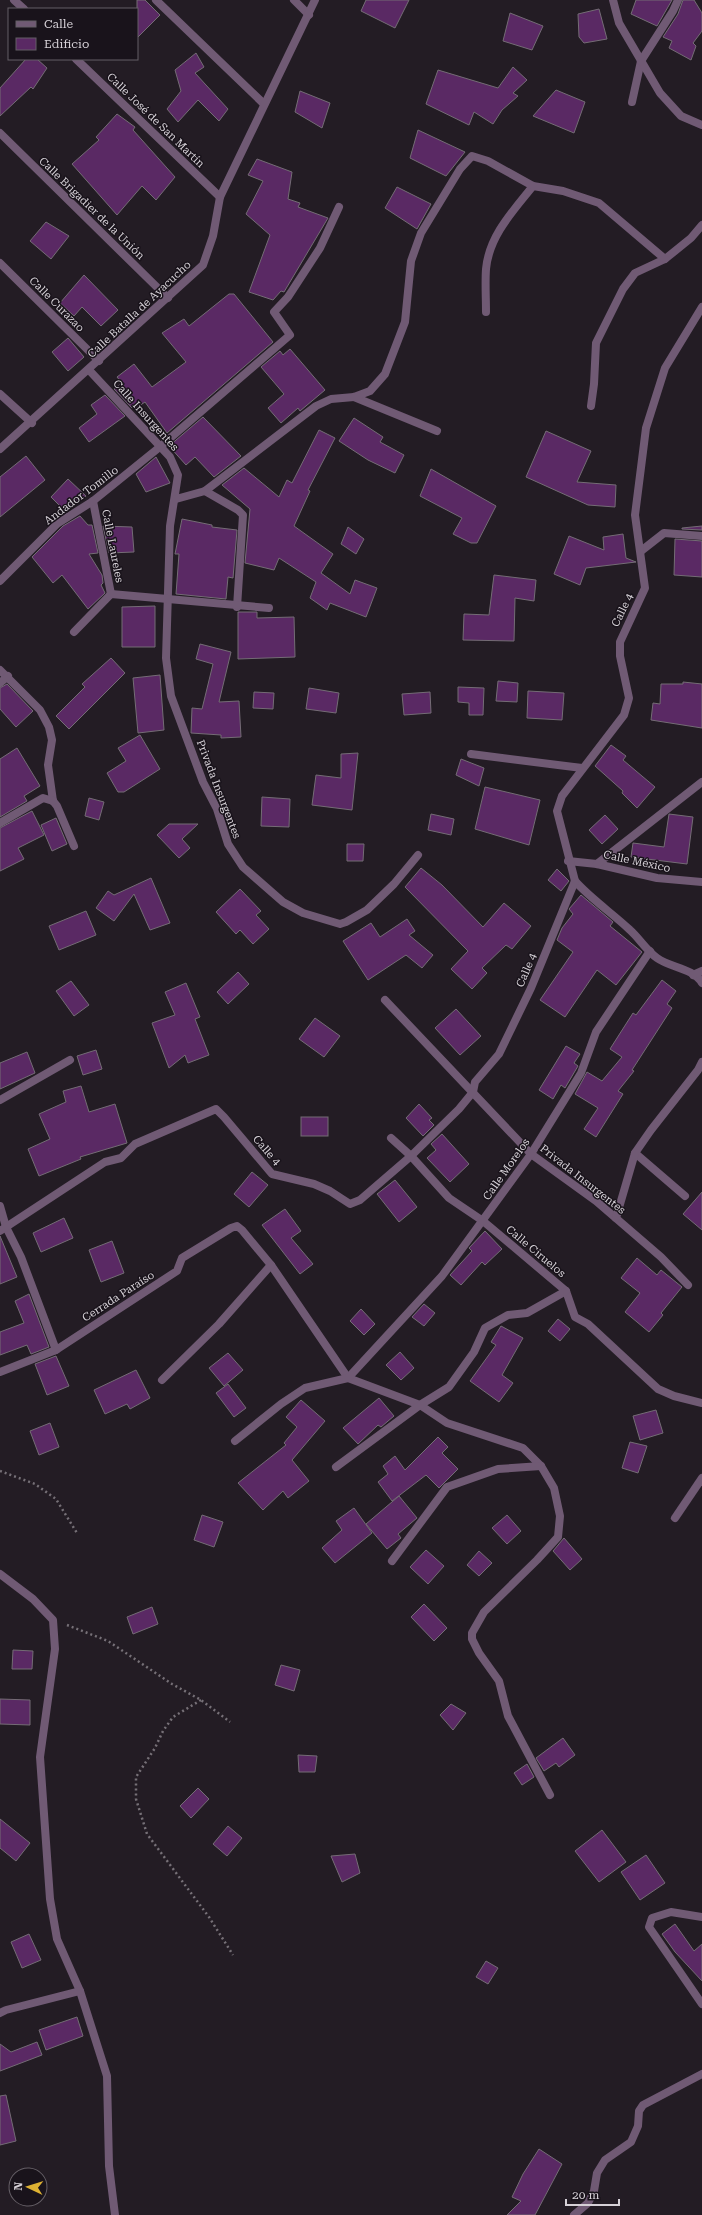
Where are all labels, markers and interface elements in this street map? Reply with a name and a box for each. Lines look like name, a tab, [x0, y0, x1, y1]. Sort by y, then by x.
legend	[8, 8, 138, 60]
text: Calle	[44, 17, 74, 31]
text: Edificio	[44, 37, 89, 51]
street label: Calle José de San Martín	[104, 70, 207, 170]
street label: Calle Brigadier de la Unión	[36, 154, 147, 262]
street label: Calle Batalla de Ayacucho	[85, 258, 194, 361]
street label: Calle Curazao	[26, 274, 87, 335]
street label: Calle Insurgentes	[110, 377, 181, 454]
street label: Andador Tomillo	[42, 463, 121, 527]
street label: Calle Laureles	[99, 508, 126, 584]
street label: Calle 4	[609, 591, 636, 629]
street label: Privada Insurgentes	[194, 738, 243, 840]
street label: Calle México	[602, 848, 672, 875]
street label: Calle 4	[514, 950, 540, 989]
street label: Calle 4	[250, 1133, 284, 1169]
street label: Calle Morelos	[480, 1136, 532, 1203]
street label: Privada Insurgentes	[537, 1142, 628, 1217]
street label: Calle Ciruelos	[503, 1223, 568, 1280]
street label: Cerrada Paraíso	[80, 1268, 157, 1325]
north arrow	[8, 2167, 48, 2207]
text: N	[12, 2181, 25, 2191]
scale bar	[566, 2181, 619, 2207]
text: 20 m	[572, 2188, 599, 2202]

